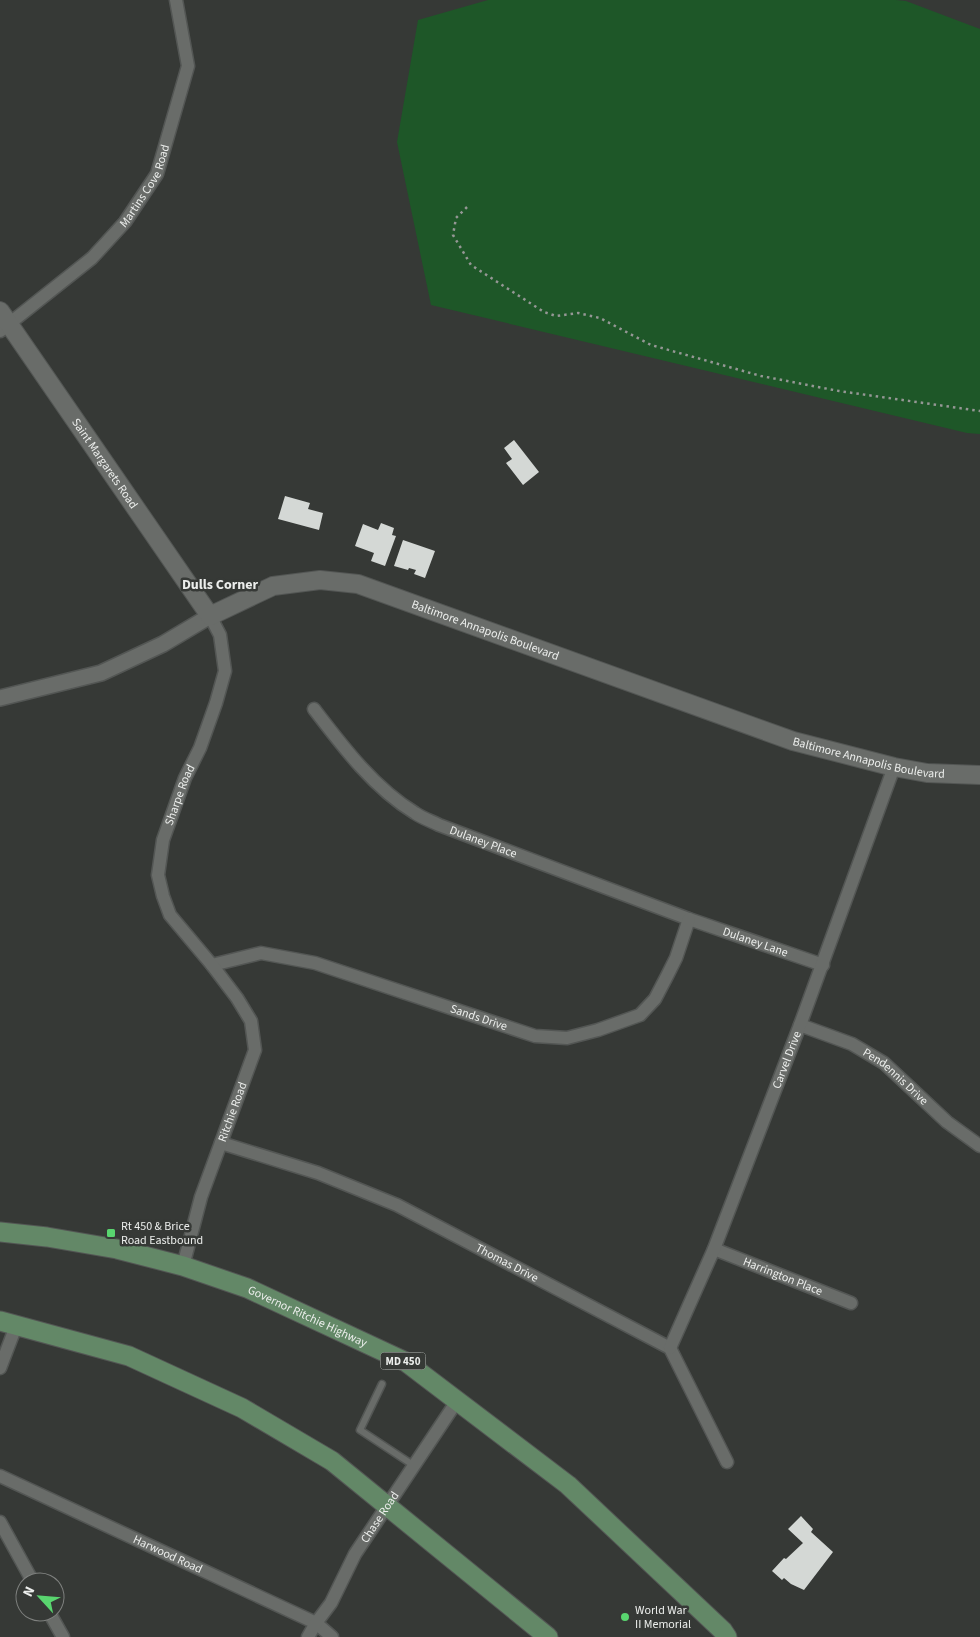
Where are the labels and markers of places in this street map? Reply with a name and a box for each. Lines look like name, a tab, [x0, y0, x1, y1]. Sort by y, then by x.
place label: Rt 450 & Brice Road Eastbound	[121, 1218, 203, 1249]
marker: Rt 450 & Brice Road Eastbound	[105, 1227, 117, 1239]
place label: World War II Memorial	[635, 1602, 691, 1633]
marker: World War II Memorial	[619, 1611, 631, 1623]

